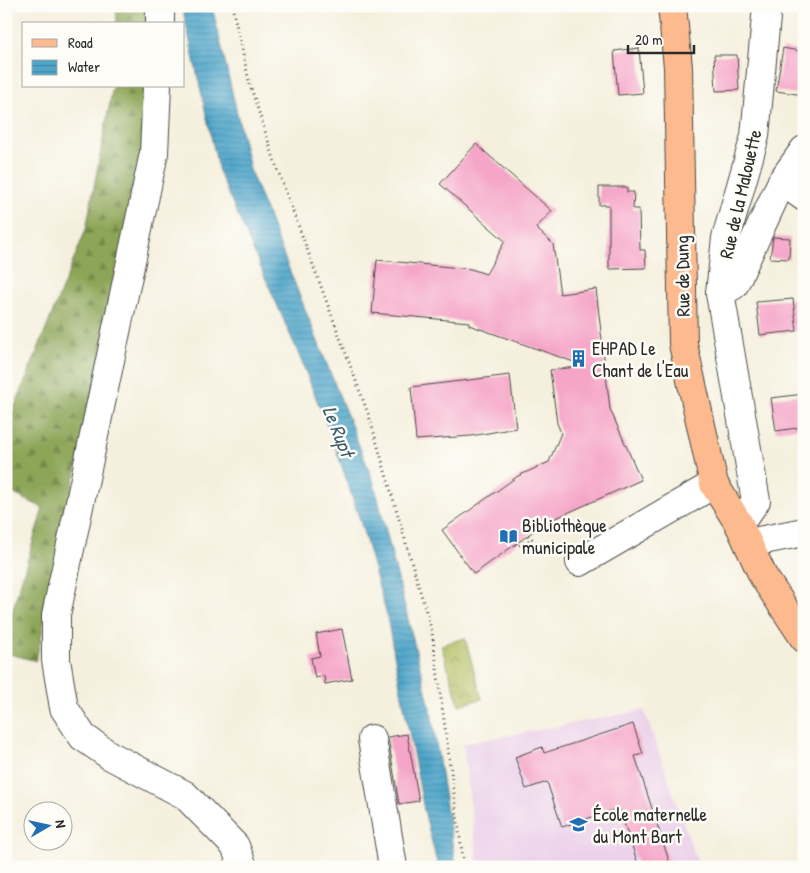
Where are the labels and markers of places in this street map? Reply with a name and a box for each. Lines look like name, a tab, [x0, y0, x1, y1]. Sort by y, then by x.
place label: EHPAD Le Chant de l'Eau	[592, 335, 689, 383]
building icon: EHPAD Le Chant de l'Eau	[568, 349, 588, 369]
place label: Bibliothèque municipale	[522, 512, 607, 560]
library icon: Bibliothèque municipale	[498, 526, 518, 546]
place label: École maternelle du Mont Bart	[593, 801, 708, 849]
school or university icon: École maternelle du Mont Bart	[569, 815, 589, 835]

